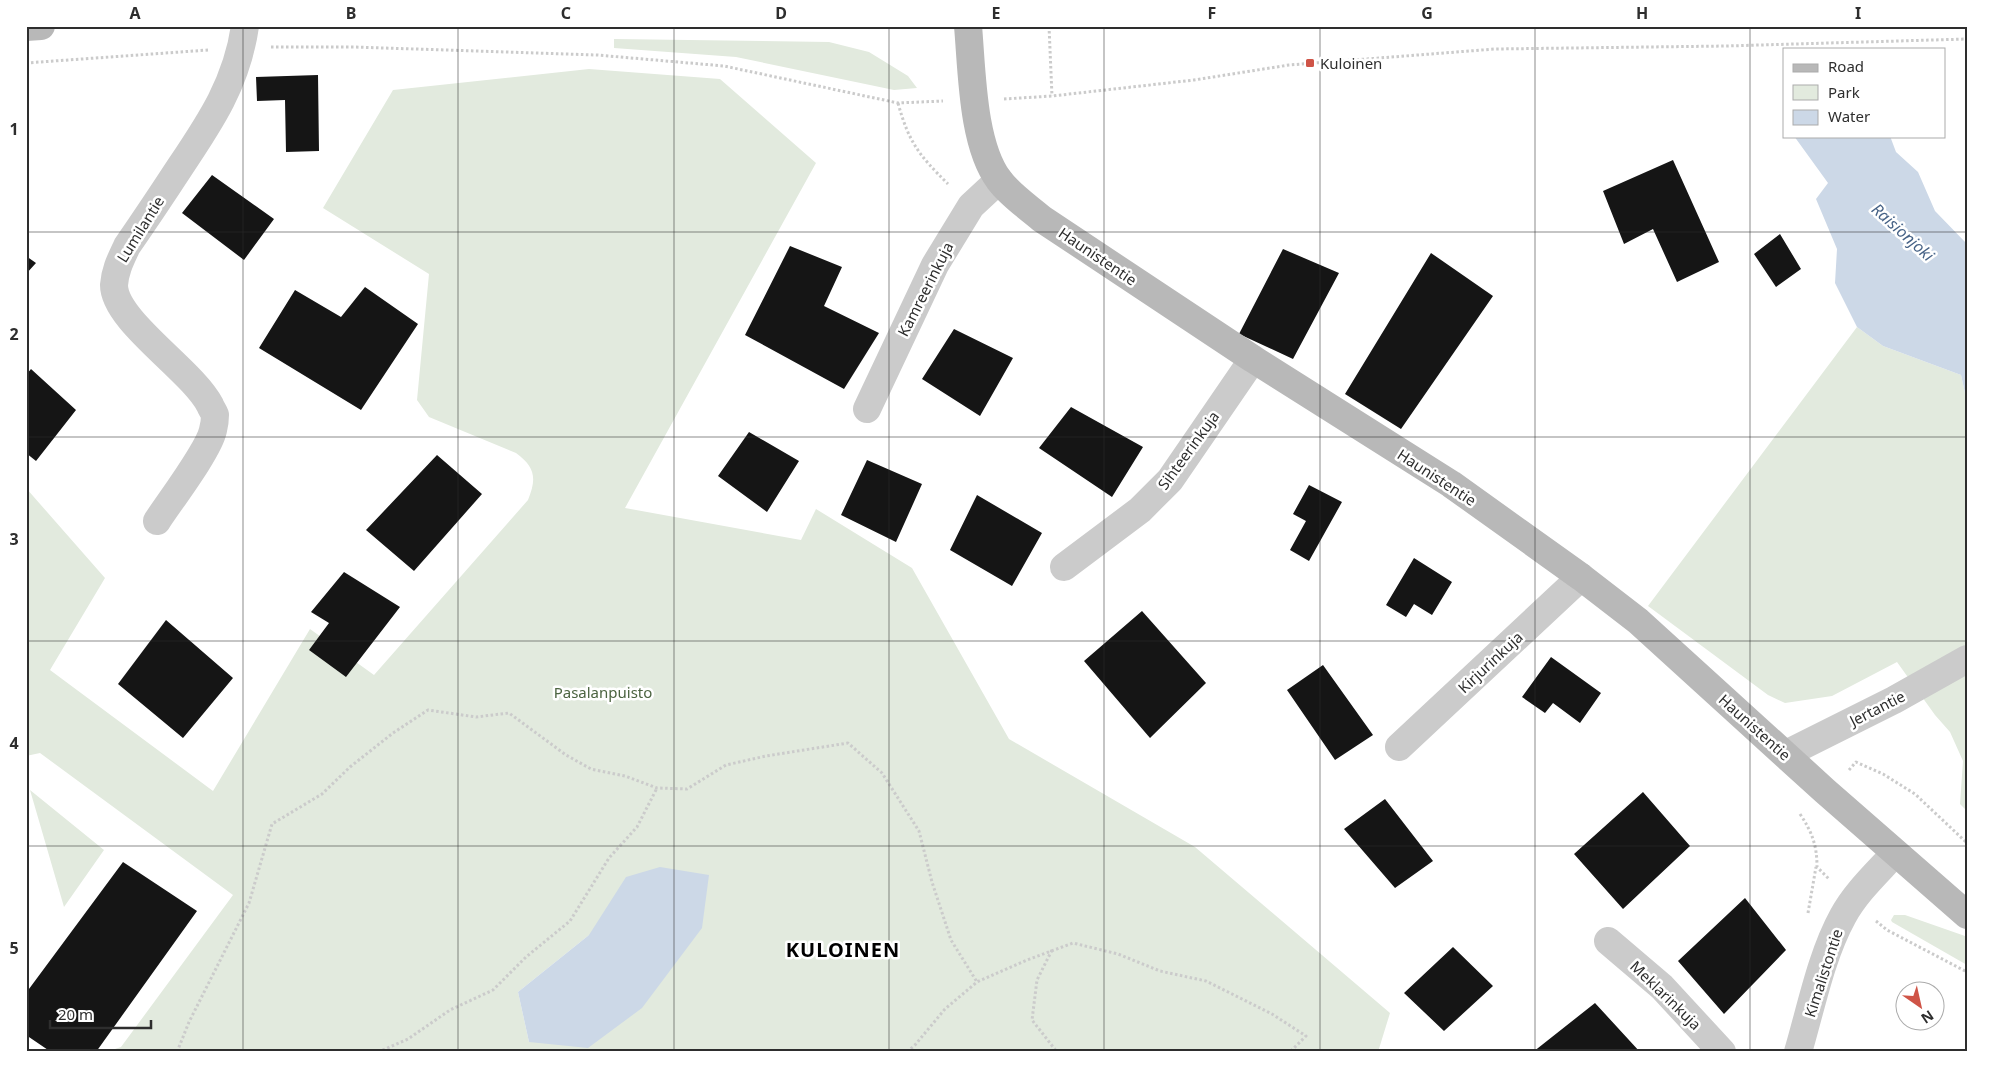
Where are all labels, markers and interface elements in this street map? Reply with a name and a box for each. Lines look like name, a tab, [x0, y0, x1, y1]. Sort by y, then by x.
text: A	[129, 2, 141, 24]
text: B	[346, 2, 356, 24]
text: C	[561, 2, 571, 24]
text: D	[775, 2, 787, 24]
text: E	[992, 2, 1001, 24]
text: F	[1208, 2, 1216, 24]
text: G	[1421, 2, 1433, 24]
text: H	[1636, 2, 1648, 24]
text: I	[1855, 2, 1861, 24]
legend	[1783, 48, 1946, 138]
place label: Kuloinen	[1320, 53, 1382, 73]
text: Road	[1828, 56, 1864, 76]
marker: Kuloinen	[1304, 57, 1316, 69]
text: Park	[1828, 82, 1860, 102]
text: Water	[1828, 106, 1870, 126]
text: 1	[9, 118, 19, 140]
street label: Lumilantie	[112, 192, 168, 266]
water label: Raisionjoki	[1867, 198, 1940, 266]
street label: Haunistentie	[1055, 223, 1141, 289]
street label: Kamreerinkuja	[893, 238, 957, 340]
text: 2	[9, 323, 19, 345]
street label: Sihteerinkuja	[1153, 407, 1223, 493]
street label: Haunistentie	[1394, 444, 1480, 510]
text: 3	[9, 528, 19, 550]
street label: Kirjurinkuja	[1453, 627, 1527, 697]
park label: Pasalanpuisto	[554, 682, 652, 702]
street label: Jertantie	[1844, 686, 1908, 731]
street label: Haunistentie	[1715, 689, 1795, 765]
text: 4	[9, 732, 19, 754]
street label: Kimalistontie	[1799, 926, 1847, 1020]
district label: KULOINEN	[786, 936, 900, 963]
text: 5	[9, 937, 19, 959]
street label: Meklarinkuja	[1626, 956, 1706, 1034]
north arrow	[1896, 980, 1946, 1030]
scale bar	[50, 998, 151, 1030]
text: 20 m	[58, 1004, 93, 1024]
text: N	[1918, 1006, 1938, 1028]

